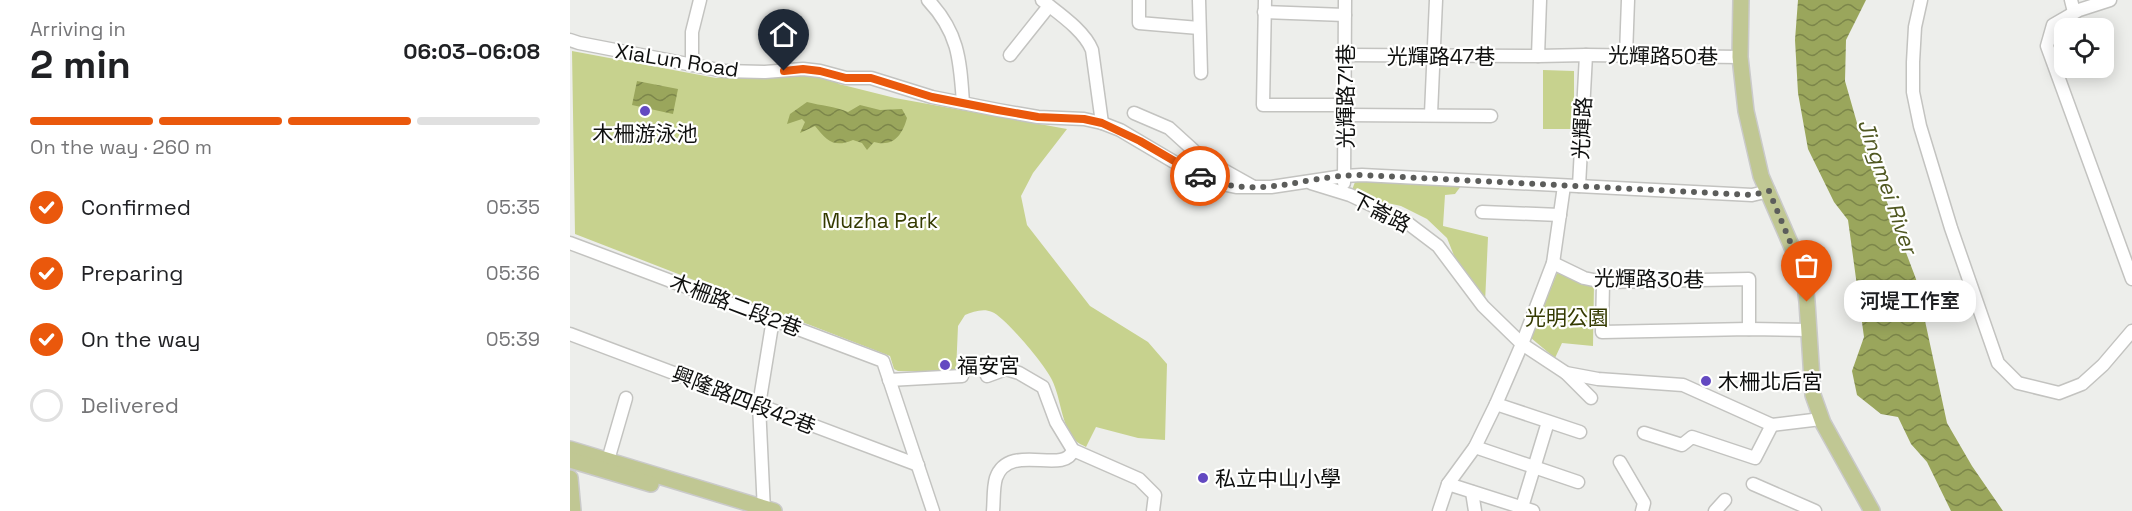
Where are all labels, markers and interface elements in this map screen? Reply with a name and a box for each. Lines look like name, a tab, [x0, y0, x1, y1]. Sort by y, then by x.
pin	[758, 9, 809, 71]
text: Arriving in	[30, 16, 126, 42]
icon: home	[767, 18, 800, 51]
map controls	[2054, 18, 2114, 78]
button: locate	[2054, 18, 2114, 78]
text: 06:03–06:08	[403, 37, 540, 65]
street label: XiaLun Road	[613, 37, 741, 83]
text: 2 min	[30, 40, 131, 89]
street label: 光輝路50巷	[1608, 42, 1718, 70]
street label: 光輝路47巷	[1387, 43, 1495, 70]
street label: 光輝路71巷	[1332, 44, 1359, 148]
street label: 光輝路	[1567, 96, 1597, 160]
marker: 木柵游泳池	[638, 104, 652, 118]
water label: Jingmei River	[1852, 115, 1925, 260]
place label: 木柵游泳池	[593, 120, 698, 147]
text: On the way · 260 m	[30, 134, 212, 160]
courier	[1170, 146, 1230, 206]
icon: car	[1184, 160, 1217, 193]
street label: 下崙路	[1347, 186, 1415, 238]
icon: check	[30, 191, 63, 224]
text: Confirmed	[81, 193, 191, 221]
text: 05:35	[486, 194, 540, 220]
park label: Muzha Park	[822, 207, 938, 234]
pin	[1781, 240, 1832, 302]
icon: bag	[1790, 249, 1823, 282]
icon: check	[30, 257, 63, 290]
text: Preparing	[81, 259, 183, 287]
text: 05:36	[486, 260, 540, 286]
street label: 光輝路30巷	[1594, 265, 1704, 293]
street label: 木柵路二段2巷	[666, 268, 806, 342]
callout: 河堤工作室	[1843, 281, 1975, 323]
text: 河堤工作室	[1860, 288, 1960, 314]
park label: 光明公園	[1525, 304, 1609, 331]
icon: check	[30, 323, 63, 356]
text: On the way	[81, 325, 200, 353]
text: 05:39	[486, 326, 540, 352]
place label: 福安宮	[957, 352, 1020, 379]
marker: 福安宮	[938, 358, 952, 372]
street label: 興隆路四段42巷	[668, 360, 820, 440]
place label: 木柵北后宮	[1718, 368, 1823, 395]
marker: 木柵北后宮	[1699, 374, 1713, 388]
text: Delivered	[81, 391, 179, 419]
place label: 私立中山小學	[1215, 465, 1341, 492]
marker: 私立中山小學	[1196, 471, 1210, 485]

